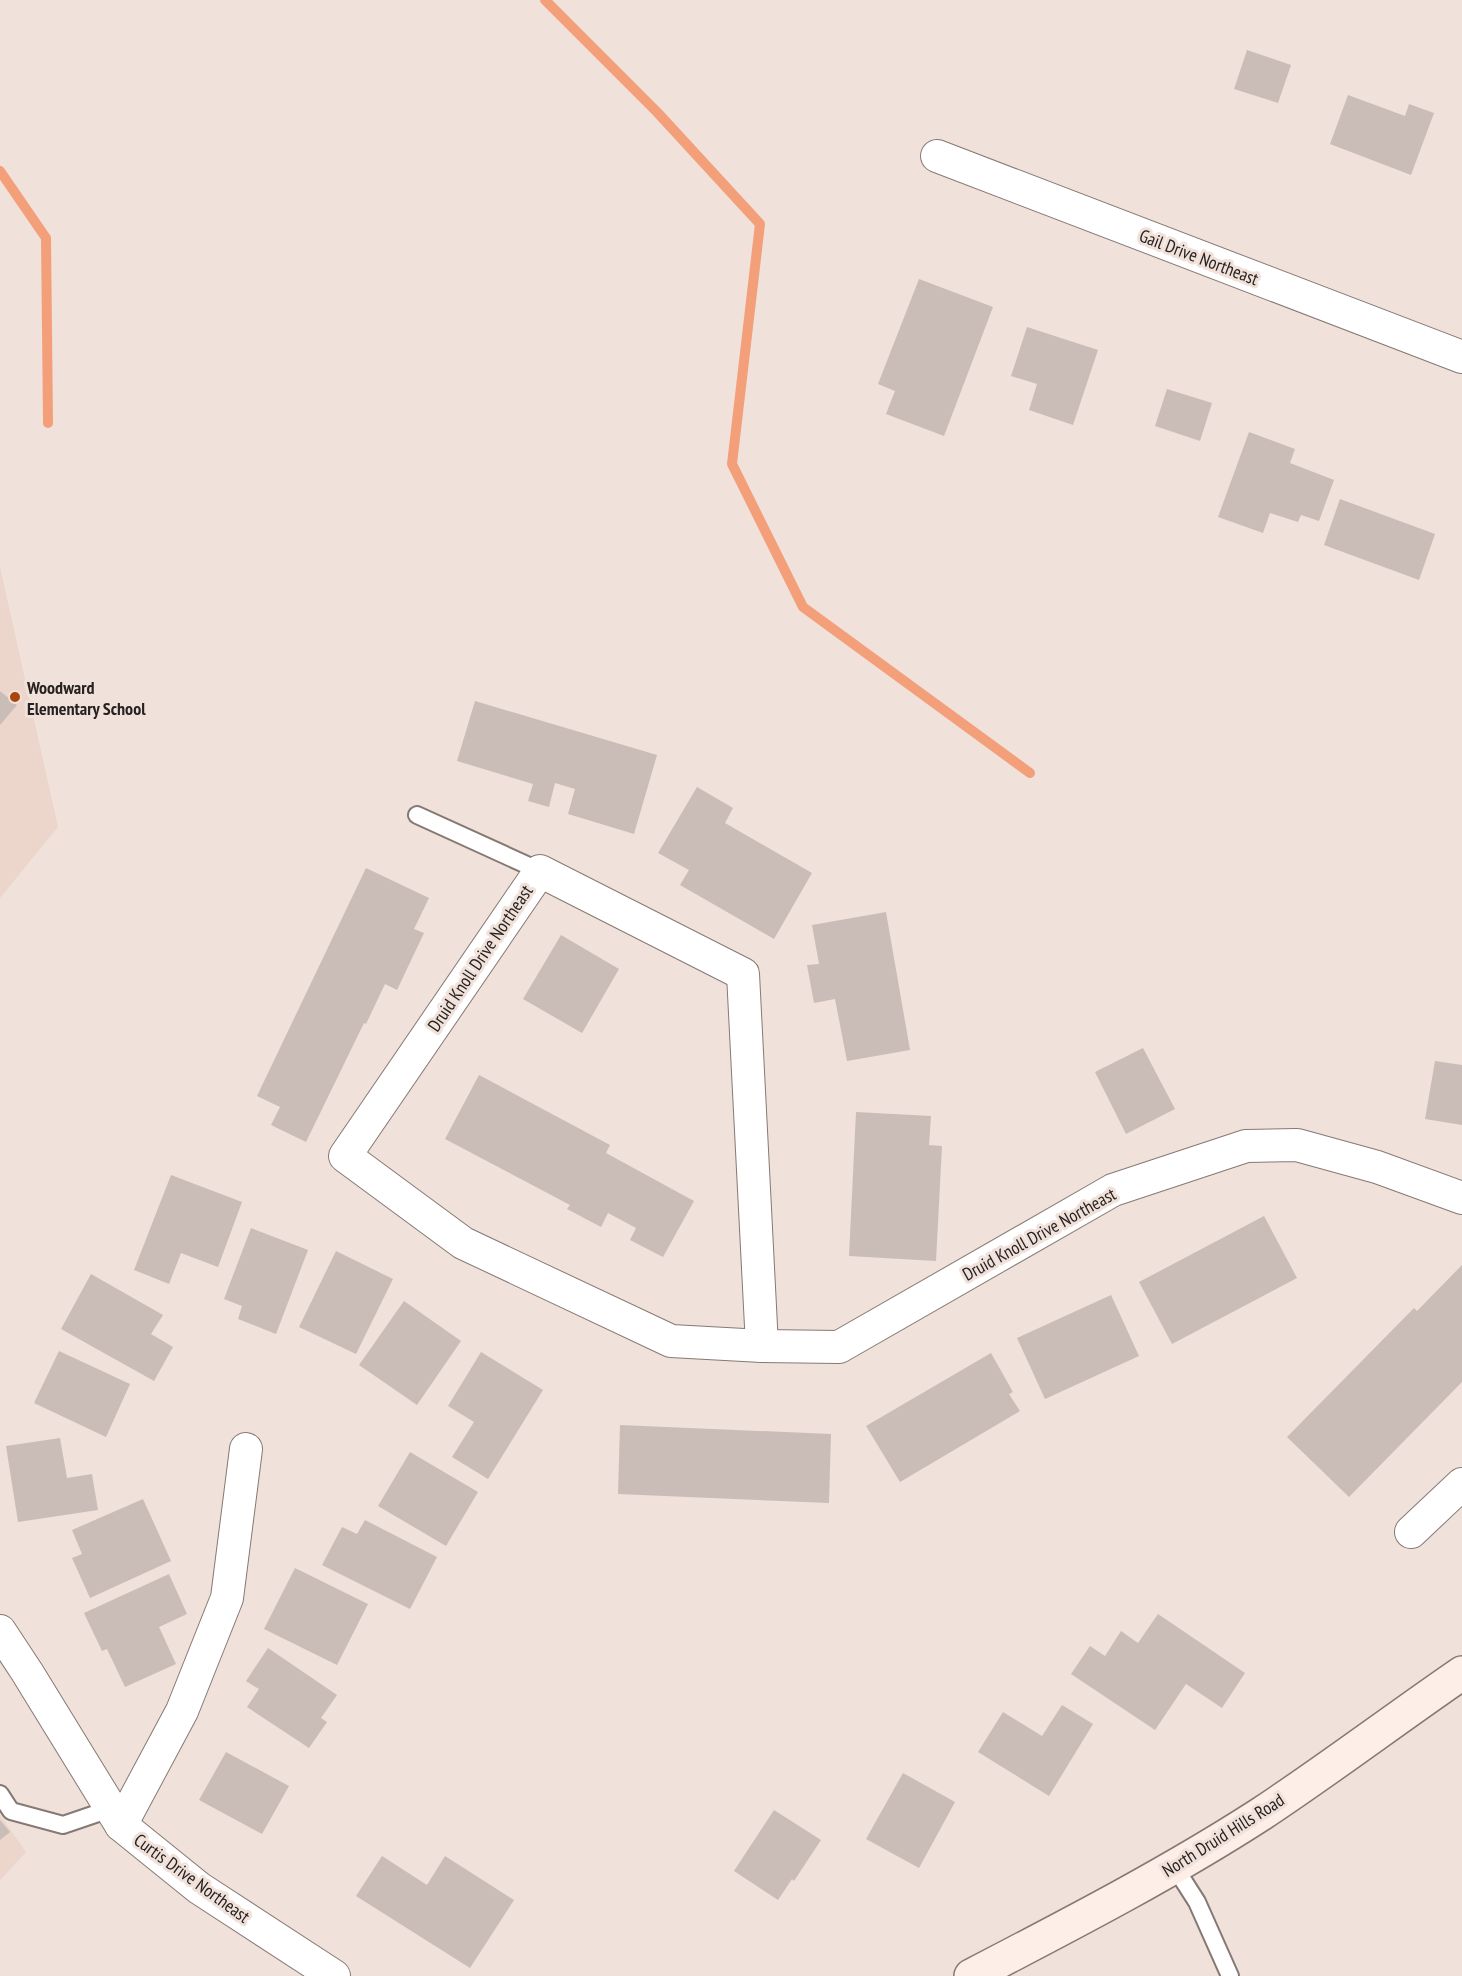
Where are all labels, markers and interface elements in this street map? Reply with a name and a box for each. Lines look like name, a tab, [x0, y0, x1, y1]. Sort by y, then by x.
street label: Gail Drive Northeast	[1136, 224, 1262, 290]
place label: Woodward Elementary School	[26, 676, 146, 720]
marker: Woodward Elementary School	[8, 690, 22, 704]
street label: Druid Knoll Drive Northeast	[422, 880, 538, 1036]
street label: Druid Knoll Drive Northeast	[958, 1182, 1120, 1286]
street label: North Druid Hills Road	[1158, 1788, 1288, 1882]
street label: Curtis Drive Northeast	[129, 1828, 255, 1928]

